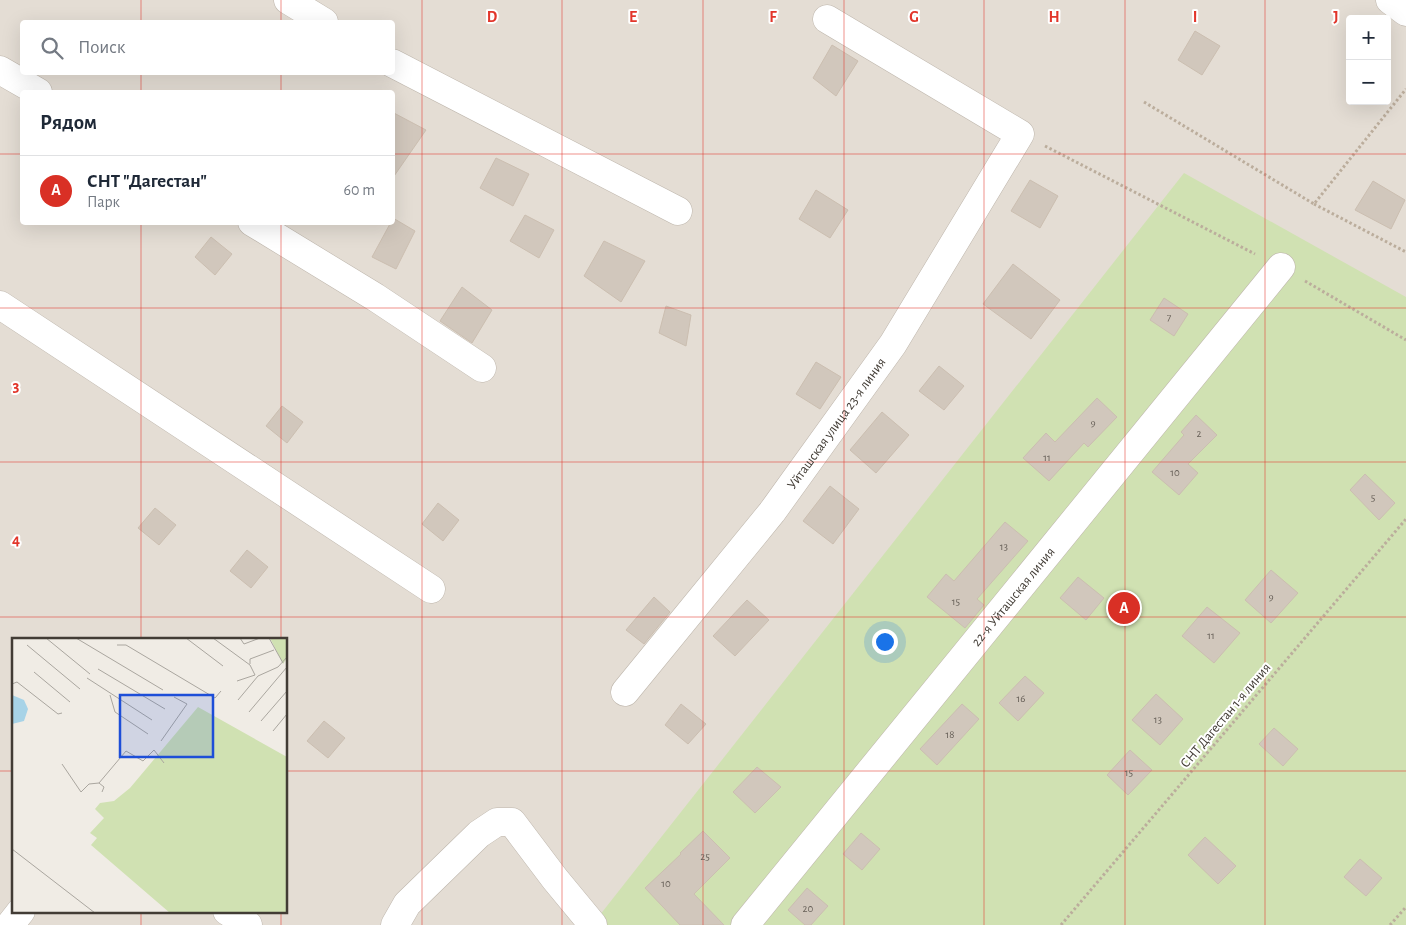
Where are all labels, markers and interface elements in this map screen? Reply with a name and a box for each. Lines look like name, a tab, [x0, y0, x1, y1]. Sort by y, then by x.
text: D	[487, 9, 498, 25]
text: E	[629, 9, 637, 25]
text: F	[769, 9, 777, 25]
text: G	[909, 9, 919, 25]
text: H	[1048, 9, 1060, 25]
text: I	[1193, 9, 1197, 25]
text: J	[1333, 9, 1339, 25]
map controls	[1346, 15, 1391, 105]
button: +	[1346, 15, 1391, 60]
search box	[20, 20, 395, 75]
icon: search	[38, 34, 66, 62]
text: Поиск	[78, 38, 125, 57]
button: −	[1346, 60, 1391, 105]
text: Рядом	[40, 112, 97, 133]
text: СНТ "Дагестан"	[87, 172, 207, 191]
text: A	[51, 182, 61, 198]
text: 60 m	[344, 182, 375, 198]
text: Парк	[87, 194, 120, 210]
house number: 7	[1167, 312, 1172, 323]
street label: Уйташская улица 23-я линия	[785, 355, 889, 492]
text: 3	[13, 378, 20, 394]
house number: 9	[1090, 417, 1096, 428]
house number: 2	[1196, 428, 1202, 439]
house number: 11	[1043, 452, 1051, 463]
house number: 10	[1170, 467, 1180, 478]
house number: 5	[1371, 492, 1376, 503]
text: 4	[12, 532, 20, 548]
house number: 13	[1000, 541, 1009, 552]
street label: 22-я Уйташская линия	[969, 545, 1058, 649]
pin: A	[1108, 589, 1140, 627]
house number: 9	[1268, 591, 1274, 602]
house number: 15	[952, 596, 961, 607]
your location	[872, 629, 898, 655]
house number: 11	[1207, 630, 1215, 641]
inset map	[12, 638, 288, 912]
street label: СНТ Дагестан 1-я линия	[1178, 660, 1274, 771]
house number: 16	[1017, 693, 1025, 704]
house number: 13	[1154, 714, 1163, 725]
house number: 18	[946, 729, 955, 740]
house number: 15	[1125, 767, 1134, 778]
house number: 25	[700, 851, 710, 862]
house number: 10	[661, 878, 671, 889]
house number: 20	[803, 903, 814, 914]

